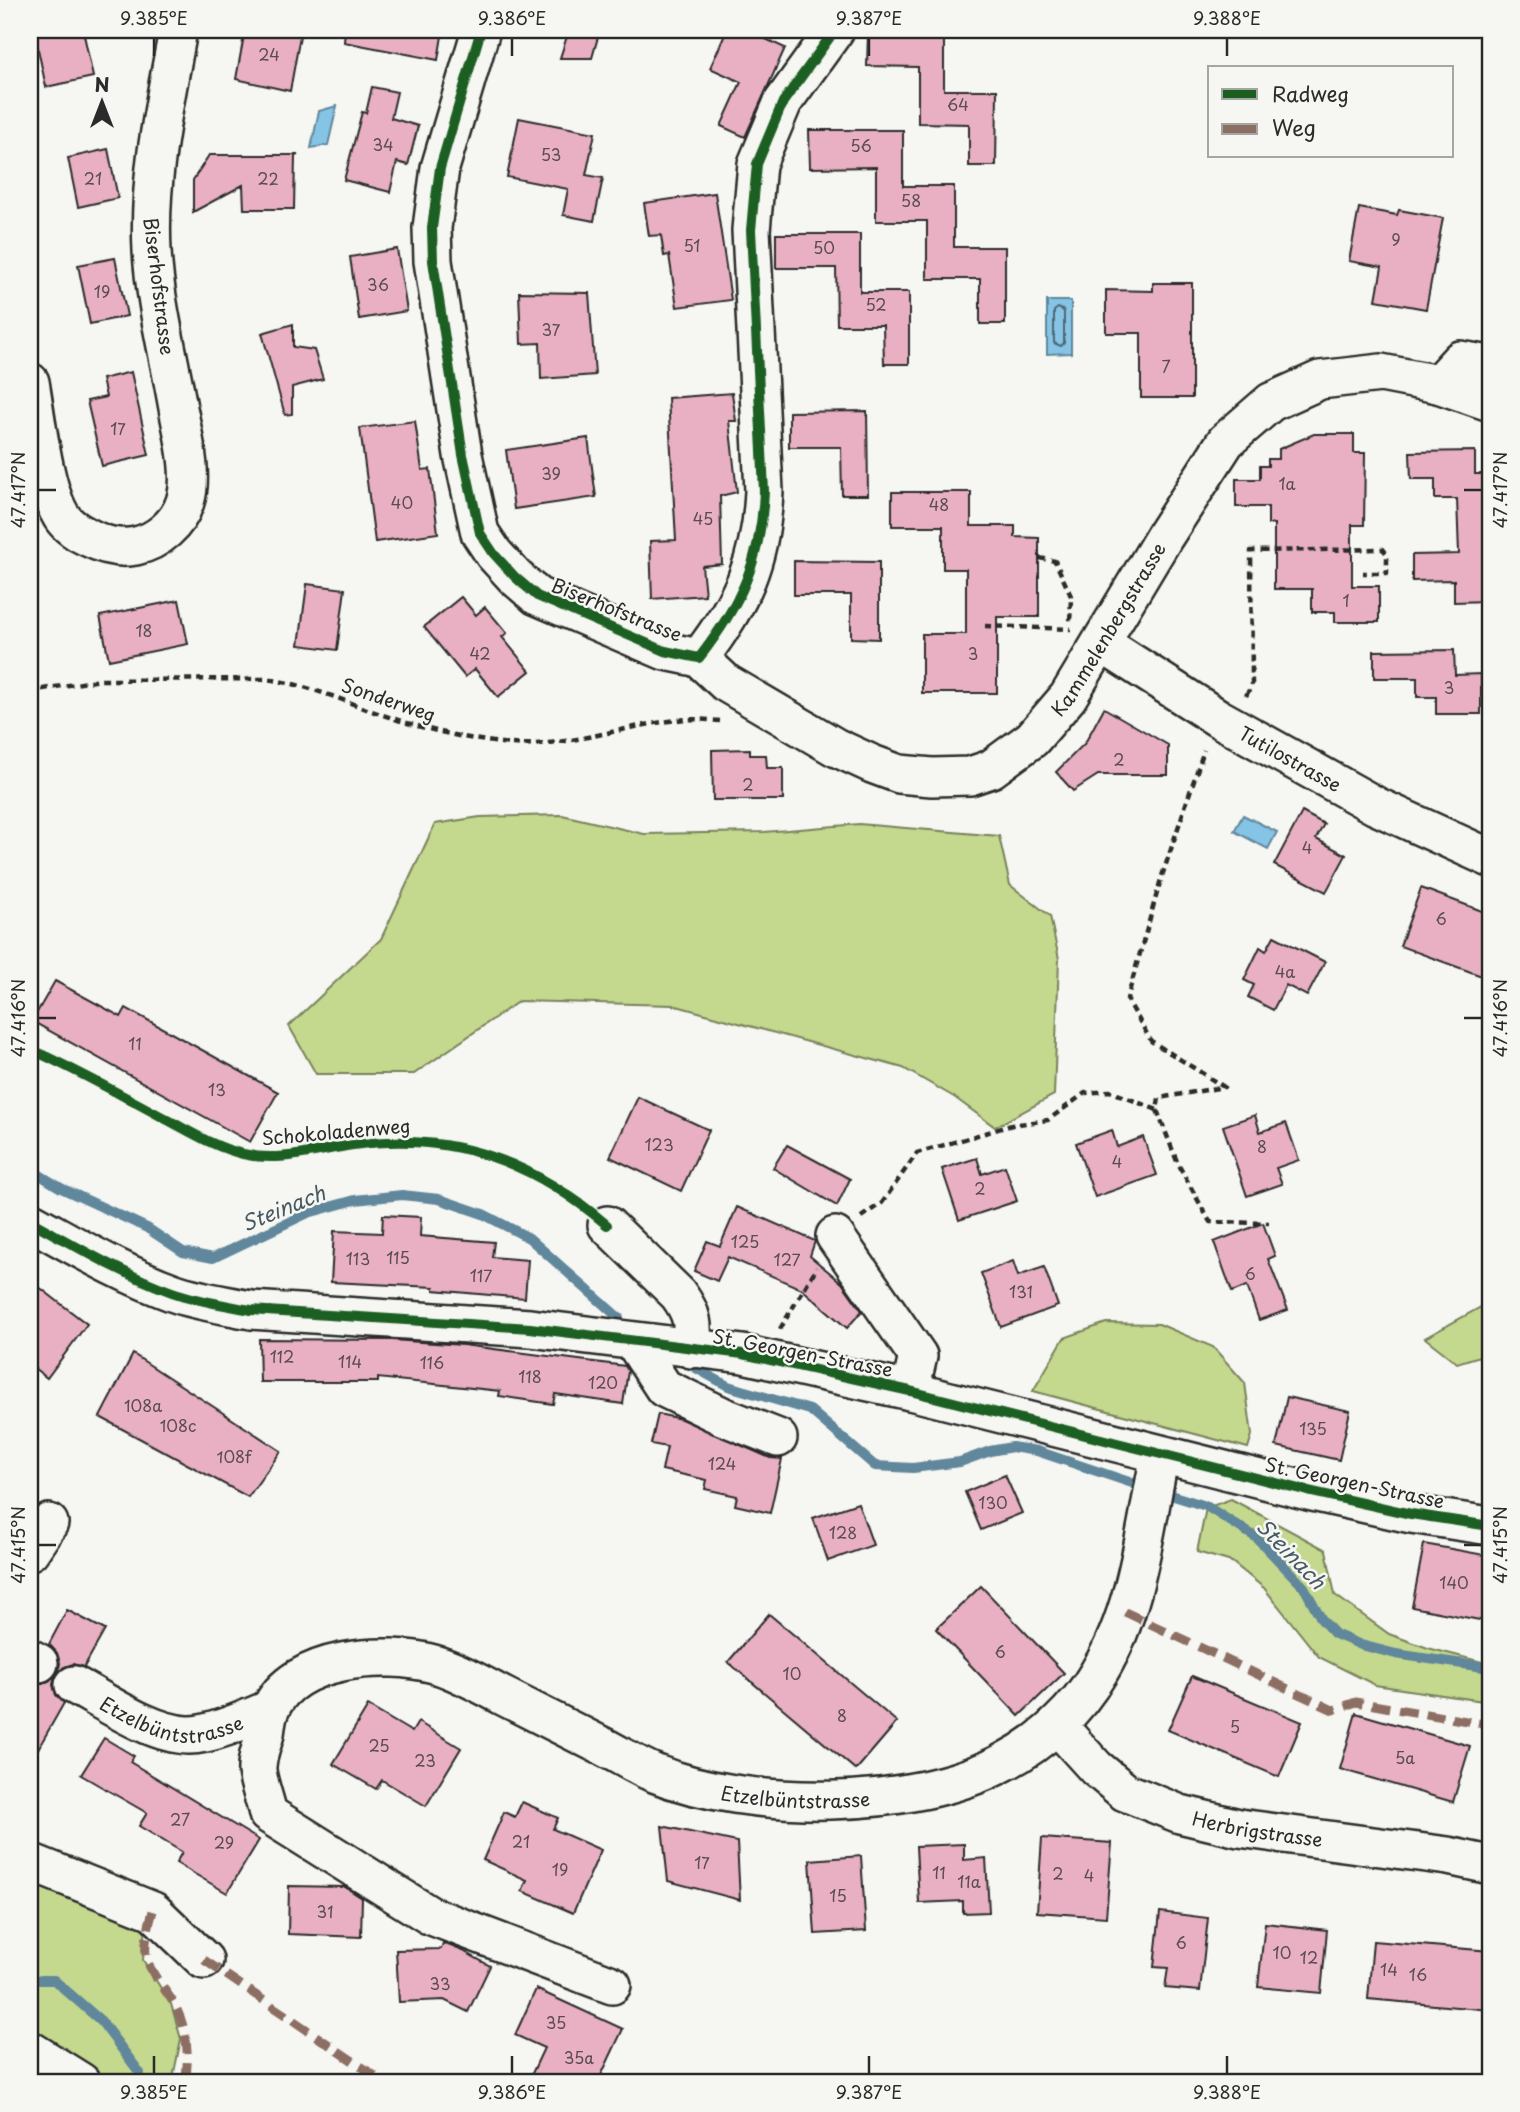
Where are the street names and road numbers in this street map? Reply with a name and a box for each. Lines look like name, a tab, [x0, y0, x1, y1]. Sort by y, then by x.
street label: Biserhofstrasse	[138, 216, 182, 356]
street label: Kammelenbergstrasse	[1044, 537, 1172, 722]
street label: Biserhofstrasse	[548, 570, 686, 648]
street label: Sonderweg	[338, 670, 440, 728]
street label: Tutilostrasse	[1234, 719, 1347, 798]
street label: Schokoladenweg	[260, 1111, 412, 1151]
street label: St. Georgen-Strasse	[711, 1321, 895, 1383]
street label: St. Georgen-Strasse	[1263, 1449, 1447, 1515]
street label: Etzelbüntstrasse	[95, 1689, 247, 1749]
street label: Etzelbüntstrasse	[719, 1778, 871, 1814]
street label: Herbrigstrasse	[1190, 1803, 1324, 1853]

